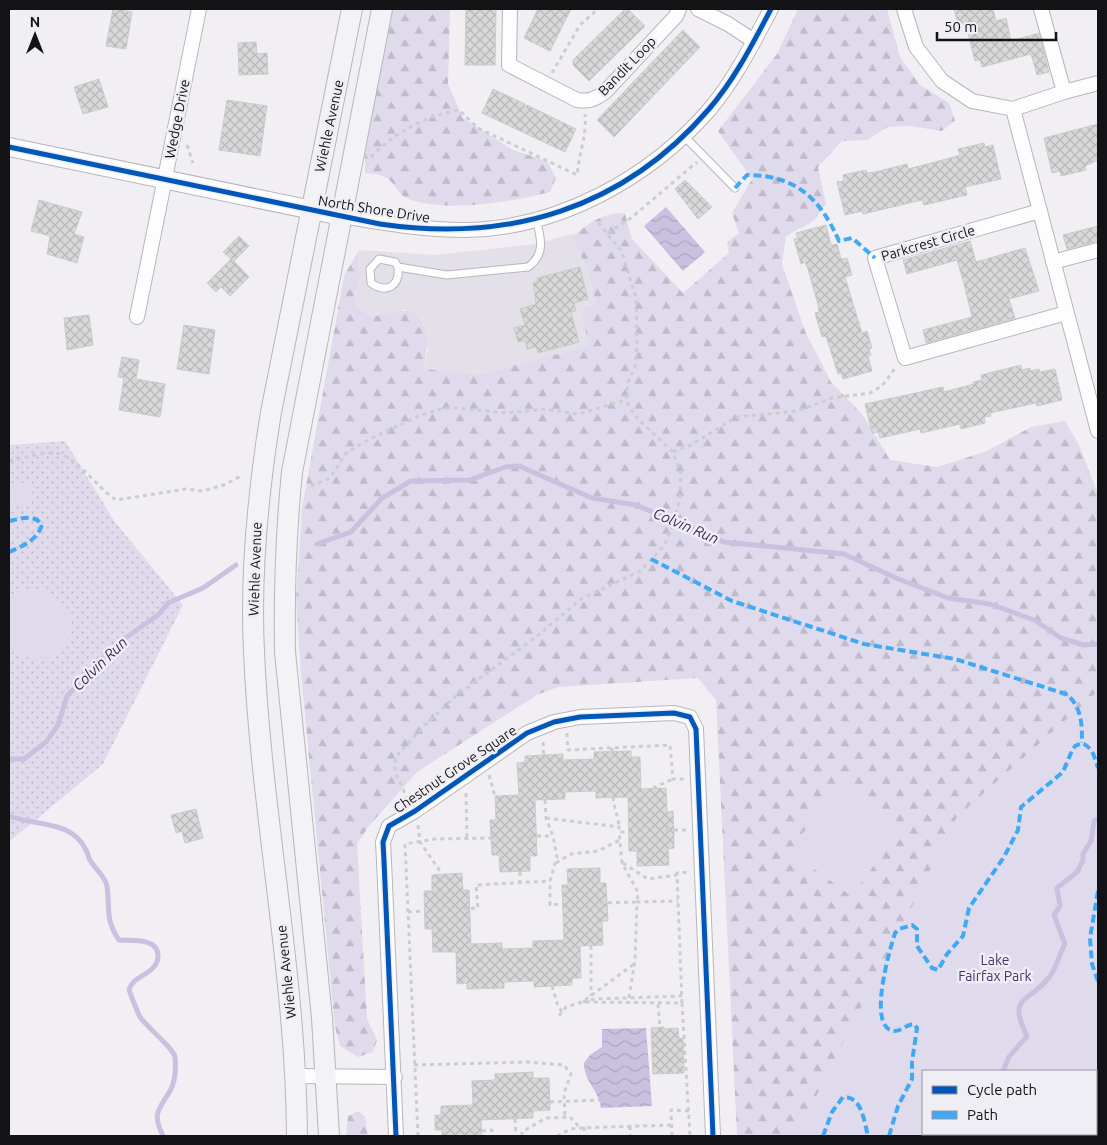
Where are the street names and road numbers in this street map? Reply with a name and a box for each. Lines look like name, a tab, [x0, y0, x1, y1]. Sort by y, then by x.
street label: Bandit Loop	[595, 33, 659, 99]
street label: Wedge Drive	[161, 78, 193, 160]
street label: Wiehle Avenue	[311, 78, 347, 174]
street label: North Shore Drive	[317, 192, 431, 226]
street label: Parkcrest Circle	[879, 222, 977, 264]
street label: Wiehle Avenue	[245, 522, 265, 616]
street label: Chestnut Grove Square	[391, 722, 519, 816]
street label: Wiehle Avenue	[273, 924, 299, 1020]

